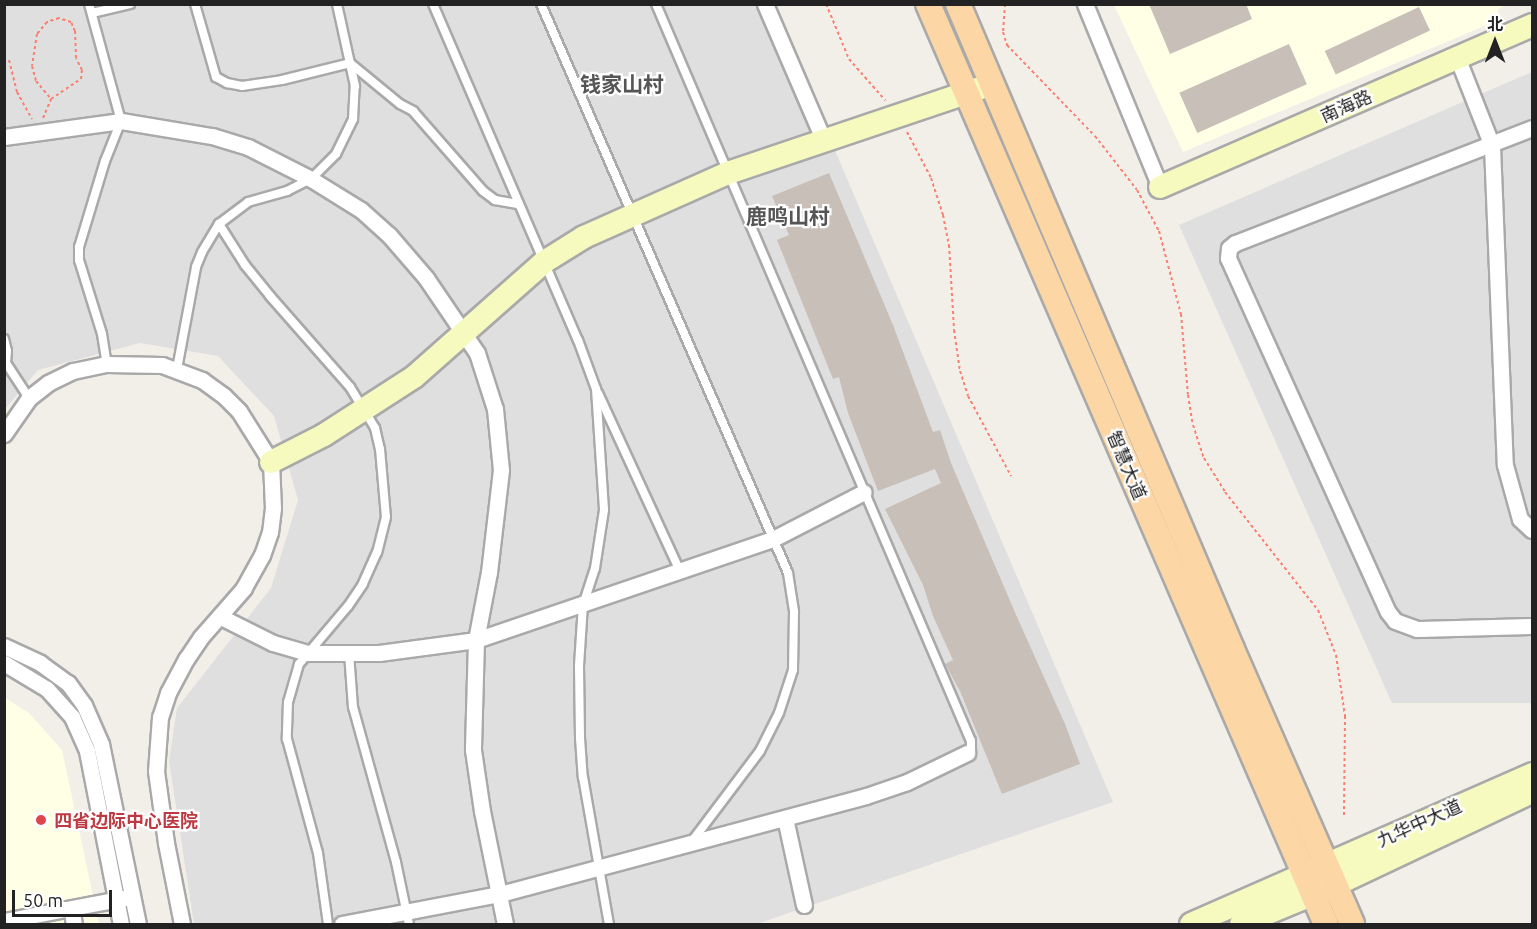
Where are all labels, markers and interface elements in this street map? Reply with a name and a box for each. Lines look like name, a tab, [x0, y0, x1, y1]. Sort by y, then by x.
north arrow	[1465, 12, 1525, 72]
text: 北	[1487, 15, 1503, 33]
district label: 钱家山村	[580, 71, 664, 97]
street label: 南海路	[1317, 85, 1375, 127]
district label: 鹿鸣山村	[746, 203, 830, 229]
street label: 智慧大道	[1103, 428, 1151, 502]
street label: 九华中大道	[1373, 795, 1465, 851]
place label: 四省边际中心医院	[54, 809, 198, 831]
marker: 四省边际中心医院	[32, 811, 50, 829]
scale bar	[15, 878, 116, 916]
text: 50 m	[23, 890, 63, 910]

